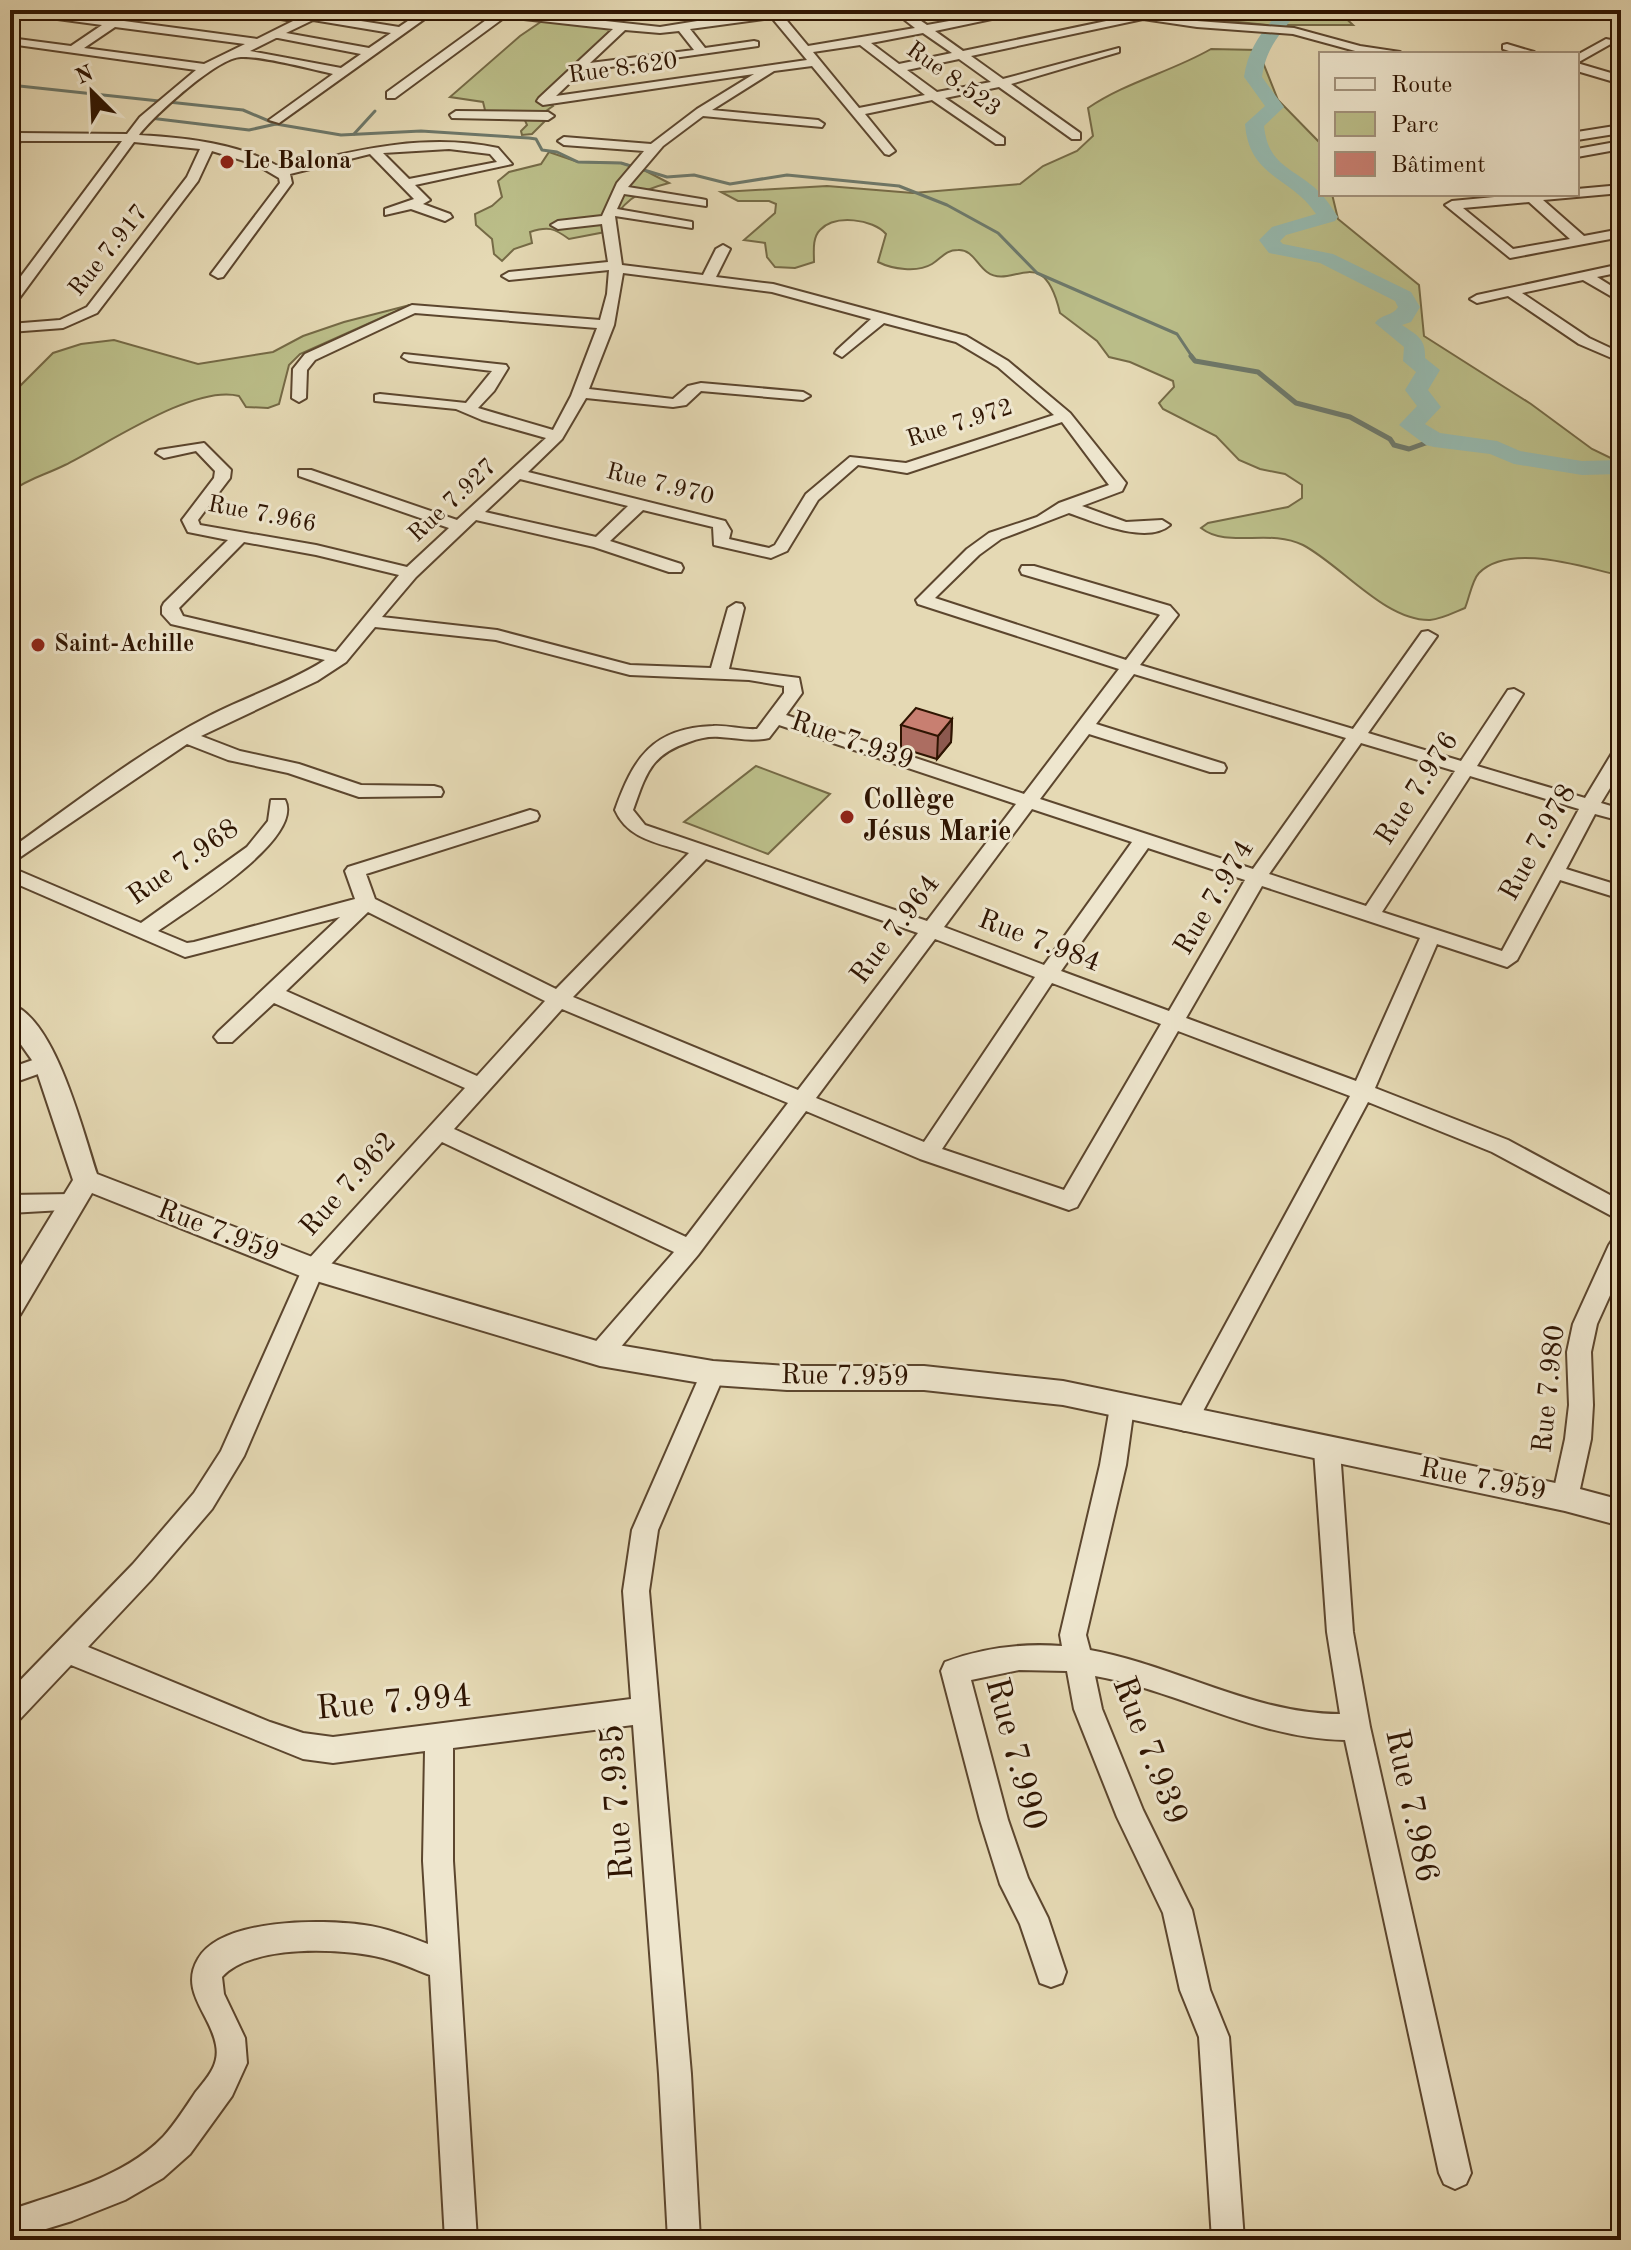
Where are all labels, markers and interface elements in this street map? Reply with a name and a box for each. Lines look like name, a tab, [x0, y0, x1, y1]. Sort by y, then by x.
street label: Rue 8.523	[901, 38, 1005, 122]
street label: Rue 8.620	[567, 49, 679, 89]
north arrow	[52, 52, 132, 132]
legend	[1319, 52, 1579, 196]
text: N	[73, 62, 97, 89]
text: Route	[1391, 74, 1452, 98]
text: Parc	[1391, 114, 1438, 138]
place label: Le Balona	[243, 150, 351, 174]
marker: Le Balona	[218, 153, 236, 171]
text: Bâtiment	[1391, 154, 1486, 178]
street label: Rue 7.917	[65, 201, 153, 301]
street label: Rue 7.972	[904, 396, 1016, 452]
street label: Rue 7.927	[405, 455, 501, 547]
street label: Rue 7.970	[604, 460, 716, 510]
street label: Rue 7.966	[206, 493, 318, 537]
place label: Saint-Achille	[54, 633, 194, 657]
marker: Saint-Achille	[29, 636, 47, 654]
street label: Rue 7.939	[787, 708, 917, 776]
street label: Rue 7.976	[1371, 727, 1465, 851]
street label: Rue 7.978	[1496, 780, 1582, 906]
place label: Collège Jésus Marie	[863, 787, 1011, 847]
marker: Collège Jésus Marie	[838, 808, 856, 826]
street label: Rue 7.968	[123, 815, 245, 911]
street label: Rue 7.974	[1170, 836, 1260, 960]
street label: Rue 7.964	[846, 870, 946, 990]
street label: Rue 7.984	[974, 906, 1104, 978]
street label: Rue 7.962	[296, 1128, 402, 1242]
street label: Rue 7.959	[153, 1196, 283, 1268]
street label: Rue 7.980	[1529, 1324, 1571, 1454]
street label: Rue 7.959	[780, 1362, 910, 1392]
street label: Rue 7.959	[1417, 1455, 1549, 1507]
street label: Rue 7.939	[1105, 1672, 1193, 1830]
street label: Rue 7.990	[978, 1674, 1052, 1834]
street label: Rue 7.994	[315, 1679, 473, 1727]
street label: Rue 7.935	[596, 1723, 640, 1881]
street label: Rue 7.986	[1378, 1726, 1444, 1886]

